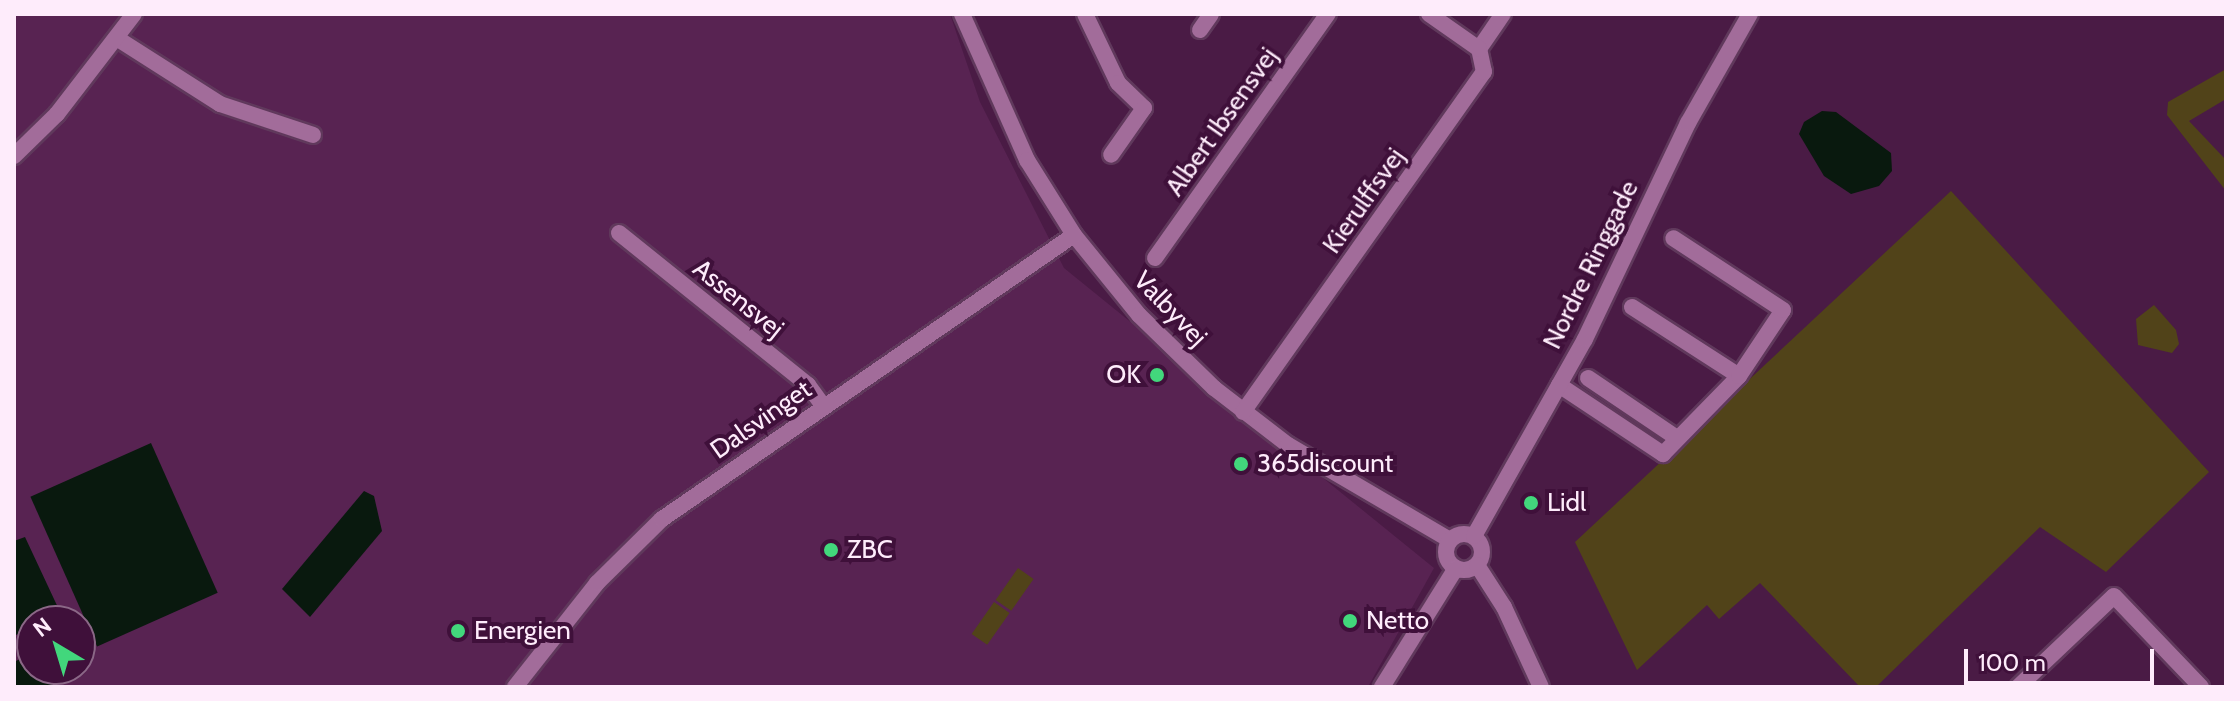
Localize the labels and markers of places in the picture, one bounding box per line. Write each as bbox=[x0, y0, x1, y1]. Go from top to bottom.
place label: OK bbox=[1106, 359, 1141, 391]
marker: OK bbox=[1148, 366, 1166, 384]
place label: 365discount bbox=[1257, 448, 1393, 480]
marker: 365discount bbox=[1232, 455, 1250, 473]
place label: Lidl bbox=[1547, 487, 1586, 519]
marker: Lidl bbox=[1522, 494, 1540, 512]
place label: ZBC bbox=[847, 534, 893, 566]
marker: ZBC bbox=[822, 541, 840, 559]
place label: Netto bbox=[1366, 605, 1429, 637]
marker: Netto bbox=[1341, 612, 1359, 630]
place label: Energien bbox=[474, 615, 571, 647]
marker: Energien bbox=[449, 622, 467, 640]

